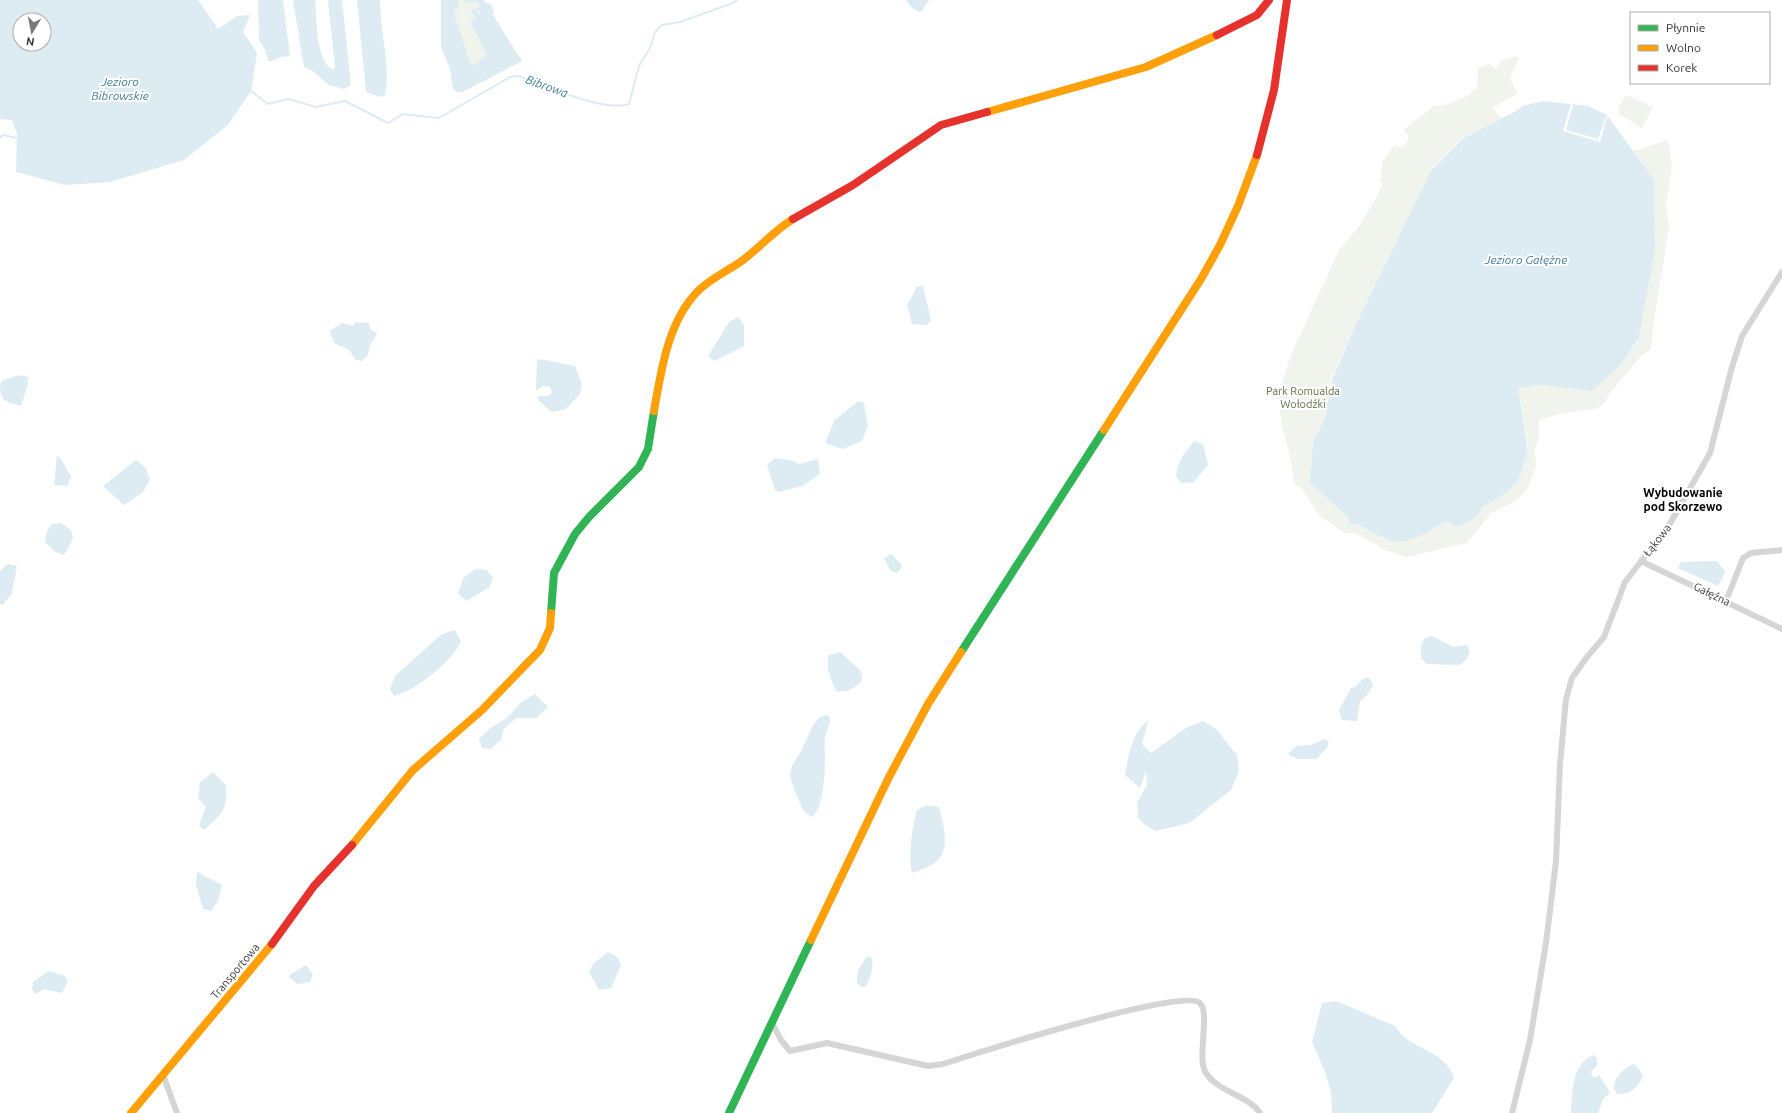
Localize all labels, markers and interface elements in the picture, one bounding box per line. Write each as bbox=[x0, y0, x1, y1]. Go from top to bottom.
north arrow bbox=[12, 12, 52, 52]
legend bbox=[1630, 12, 1770, 84]
text: Płynnie bbox=[1666, 21, 1705, 34]
text: N bbox=[25, 35, 35, 48]
text: Wolno bbox=[1666, 41, 1701, 54]
text: Korek bbox=[1666, 61, 1697, 74]
water label: Bibrowa bbox=[524, 72, 570, 100]
water label: Jezioro Bibrowskie bbox=[91, 75, 149, 102]
water label: Jezioro Gałęźne bbox=[1484, 253, 1567, 266]
park label: Park Romualda Wołodźki bbox=[1266, 385, 1340, 410]
district label: Wybudowanie pod Skorzewo bbox=[1643, 486, 1723, 513]
street label: Łąkowa bbox=[1641, 522, 1673, 558]
street label: Gałęźna bbox=[1692, 580, 1732, 608]
street label: Transportowa bbox=[208, 941, 262, 1001]

